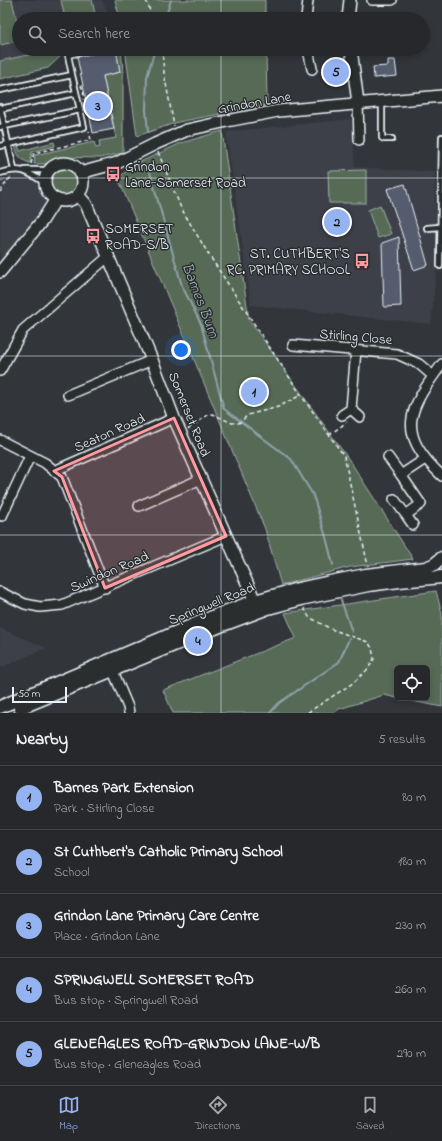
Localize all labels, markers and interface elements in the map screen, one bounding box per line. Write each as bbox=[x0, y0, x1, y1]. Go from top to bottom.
search box bbox=[12, 12, 430, 56]
icon: search bbox=[26, 23, 48, 45]
text: Search here bbox=[58, 23, 130, 45]
pin: 5 bbox=[323, 57, 349, 87]
street label: Grindon Lane bbox=[216, 87, 293, 120]
pin: 3 bbox=[85, 91, 111, 121]
place label: Grindon Lane-Somerset Road bbox=[125, 157, 246, 194]
bus stop icon: Grindon Lane-Somerset Road bbox=[104, 165, 122, 183]
pin: 2 bbox=[324, 207, 350, 237]
place label: SOMERSET ROAD-S/B bbox=[105, 219, 173, 256]
bus stop icon: SOMERSET ROAD-S/B bbox=[84, 227, 102, 245]
place label: ST. CUTHBERT'S RC. PRIMARY SCHOOL bbox=[227, 244, 351, 281]
bus stop icon: ST. CUTHBERT'S RC. PRIMARY SCHOOL bbox=[353, 252, 371, 270]
water label: Barnes Burn bbox=[176, 260, 225, 342]
street label: Stirling Close bbox=[319, 324, 394, 352]
your location bbox=[171, 340, 191, 360]
street label: Somerset Road bbox=[162, 369, 215, 460]
pin: 1 bbox=[241, 377, 267, 407]
street label: Seaton Road bbox=[71, 408, 149, 458]
street label: Swindon Road bbox=[67, 546, 152, 598]
street label: Springwell Road bbox=[166, 578, 258, 632]
pin: 4 bbox=[185, 626, 211, 656]
map controls bbox=[394, 665, 430, 701]
button: locate bbox=[394, 665, 430, 701]
scale bar bbox=[12, 685, 67, 704]
text: 50 m bbox=[18, 686, 40, 702]
text: Nearby bbox=[16, 727, 68, 752]
text: 5 results bbox=[378, 730, 426, 749]
text: Barnes Park Extension bbox=[54, 777, 194, 799]
text: 1 bbox=[27, 788, 31, 807]
text: 80 m bbox=[402, 788, 426, 807]
text: Park · Stirling Close bbox=[54, 799, 154, 818]
text: St Cuthbert's Catholic Primary School bbox=[54, 841, 283, 863]
text: 2 bbox=[26, 852, 32, 871]
text: 180 m bbox=[398, 852, 426, 871]
text: School bbox=[54, 863, 90, 882]
text: Grindon Lane Primary Care Centre bbox=[54, 905, 259, 927]
text: 3 bbox=[26, 916, 32, 935]
text: 230 m bbox=[395, 916, 426, 935]
text: Place · Grindon Lane bbox=[54, 927, 160, 946]
text: SPRINGWELL SOMERSET ROAD bbox=[54, 969, 254, 991]
text: 4 bbox=[26, 980, 32, 999]
text: 260 m bbox=[395, 980, 426, 999]
text: Bus stop · Springwell Road bbox=[54, 991, 198, 1010]
text: GLENEAGLES ROAD-GRINDON LANE-W/B bbox=[54, 1033, 320, 1055]
text: 5 bbox=[25, 1044, 33, 1063]
text: 290 m bbox=[397, 1044, 426, 1063]
text: Bus stop · Gleneagles Road bbox=[54, 1055, 201, 1074]
tab: Map bbox=[58, 1094, 80, 1134]
tab: Directions bbox=[195, 1094, 240, 1134]
tab: Saved bbox=[356, 1094, 384, 1134]

